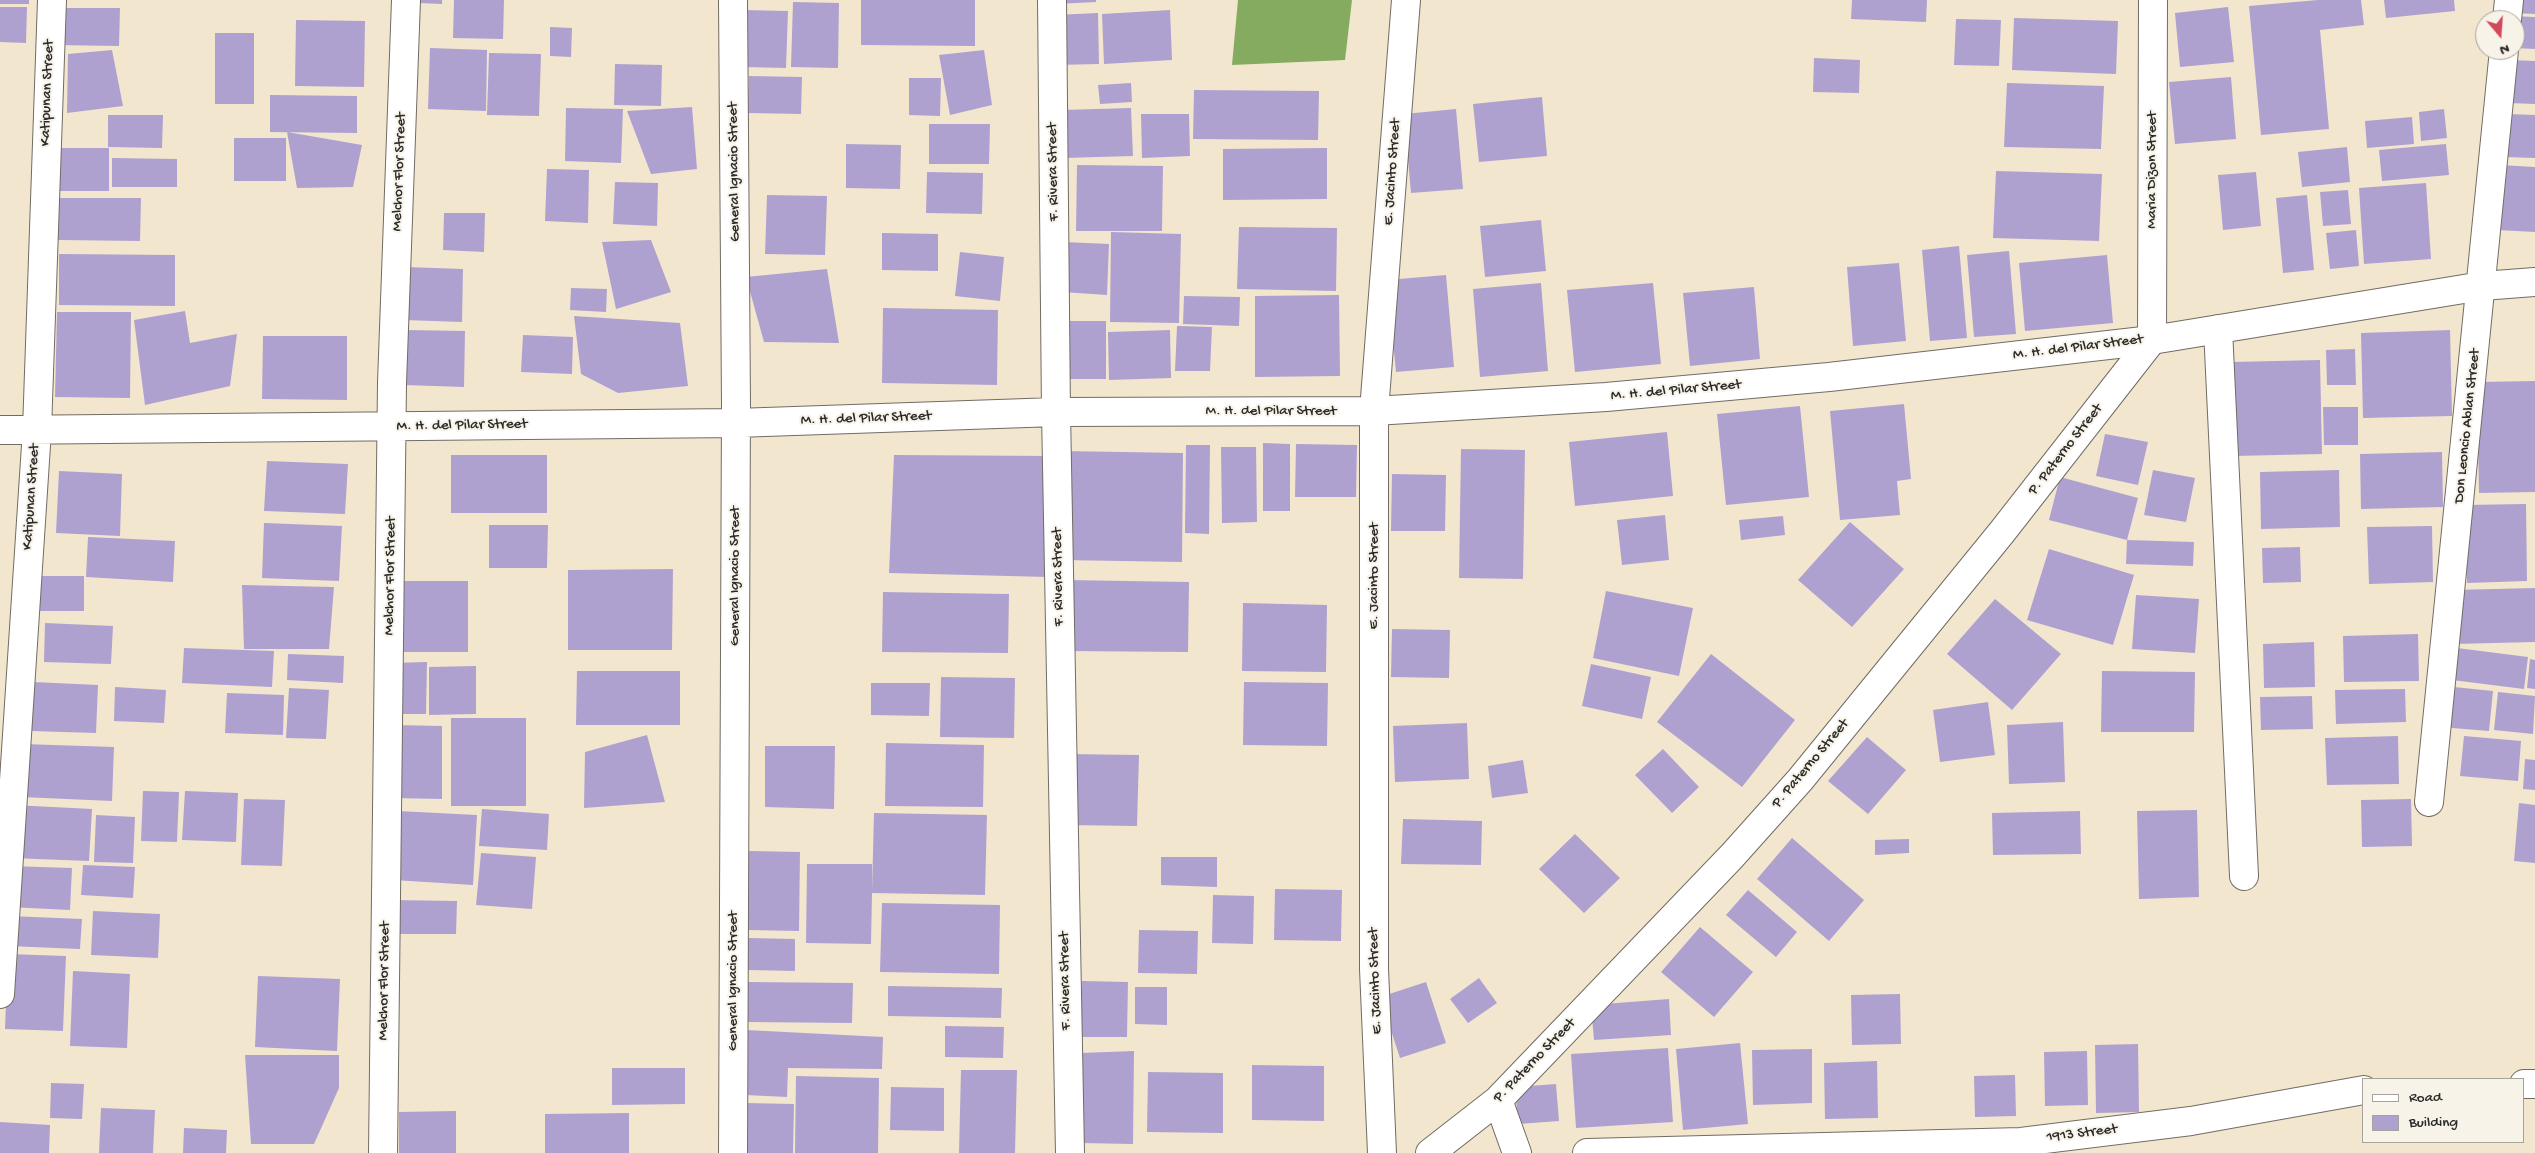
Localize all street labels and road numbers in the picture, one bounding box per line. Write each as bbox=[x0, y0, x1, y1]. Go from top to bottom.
street label: Katipunan Street bbox=[37, 39, 59, 147]
street label: General Ignacio Street bbox=[725, 102, 745, 242]
street label: Maria Dizon Street bbox=[2144, 111, 2162, 229]
street label: Melchor Flor Street bbox=[389, 112, 411, 232]
street label: E. Jacinto Street bbox=[1380, 118, 1406, 226]
street label: F. Rivera Street bbox=[1044, 123, 1064, 221]
street label: M. H. del Pilar Street bbox=[2012, 331, 2144, 365]
street label: Don Leoncio Ablan Street bbox=[2451, 348, 2485, 504]
street label: M. H. del Pilar Street bbox=[1610, 376, 1742, 406]
street label: P. Paterno Street bbox=[2025, 401, 2107, 499]
street label: M. H. del Pilar Street bbox=[1206, 403, 1336, 421]
street label: M. H. del Pilar Street bbox=[800, 408, 932, 430]
street label: M. H. del Pilar Street bbox=[396, 416, 528, 436]
street label: Katipunan Street bbox=[19, 443, 45, 551]
street label: General Ignacio Street bbox=[727, 506, 745, 646]
street label: Melchor Flor Street bbox=[381, 516, 401, 636]
street label: E. Jacinto Street bbox=[1366, 523, 1384, 629]
street label: F. Rivera Street bbox=[1049, 528, 1069, 626]
street label: P. Paterno Street bbox=[1769, 716, 1853, 812]
street label: General Ignacio Street bbox=[725, 911, 743, 1051]
street label: Melchor Flor Street bbox=[375, 921, 395, 1041]
street label: E. Jacinto Street bbox=[1365, 927, 1387, 1035]
street label: F. Rivera Street bbox=[1056, 932, 1076, 1030]
street label: P. Paterno Street bbox=[1490, 1015, 1580, 1107]
street label: 1913 Street bbox=[2046, 1121, 2118, 1147]

